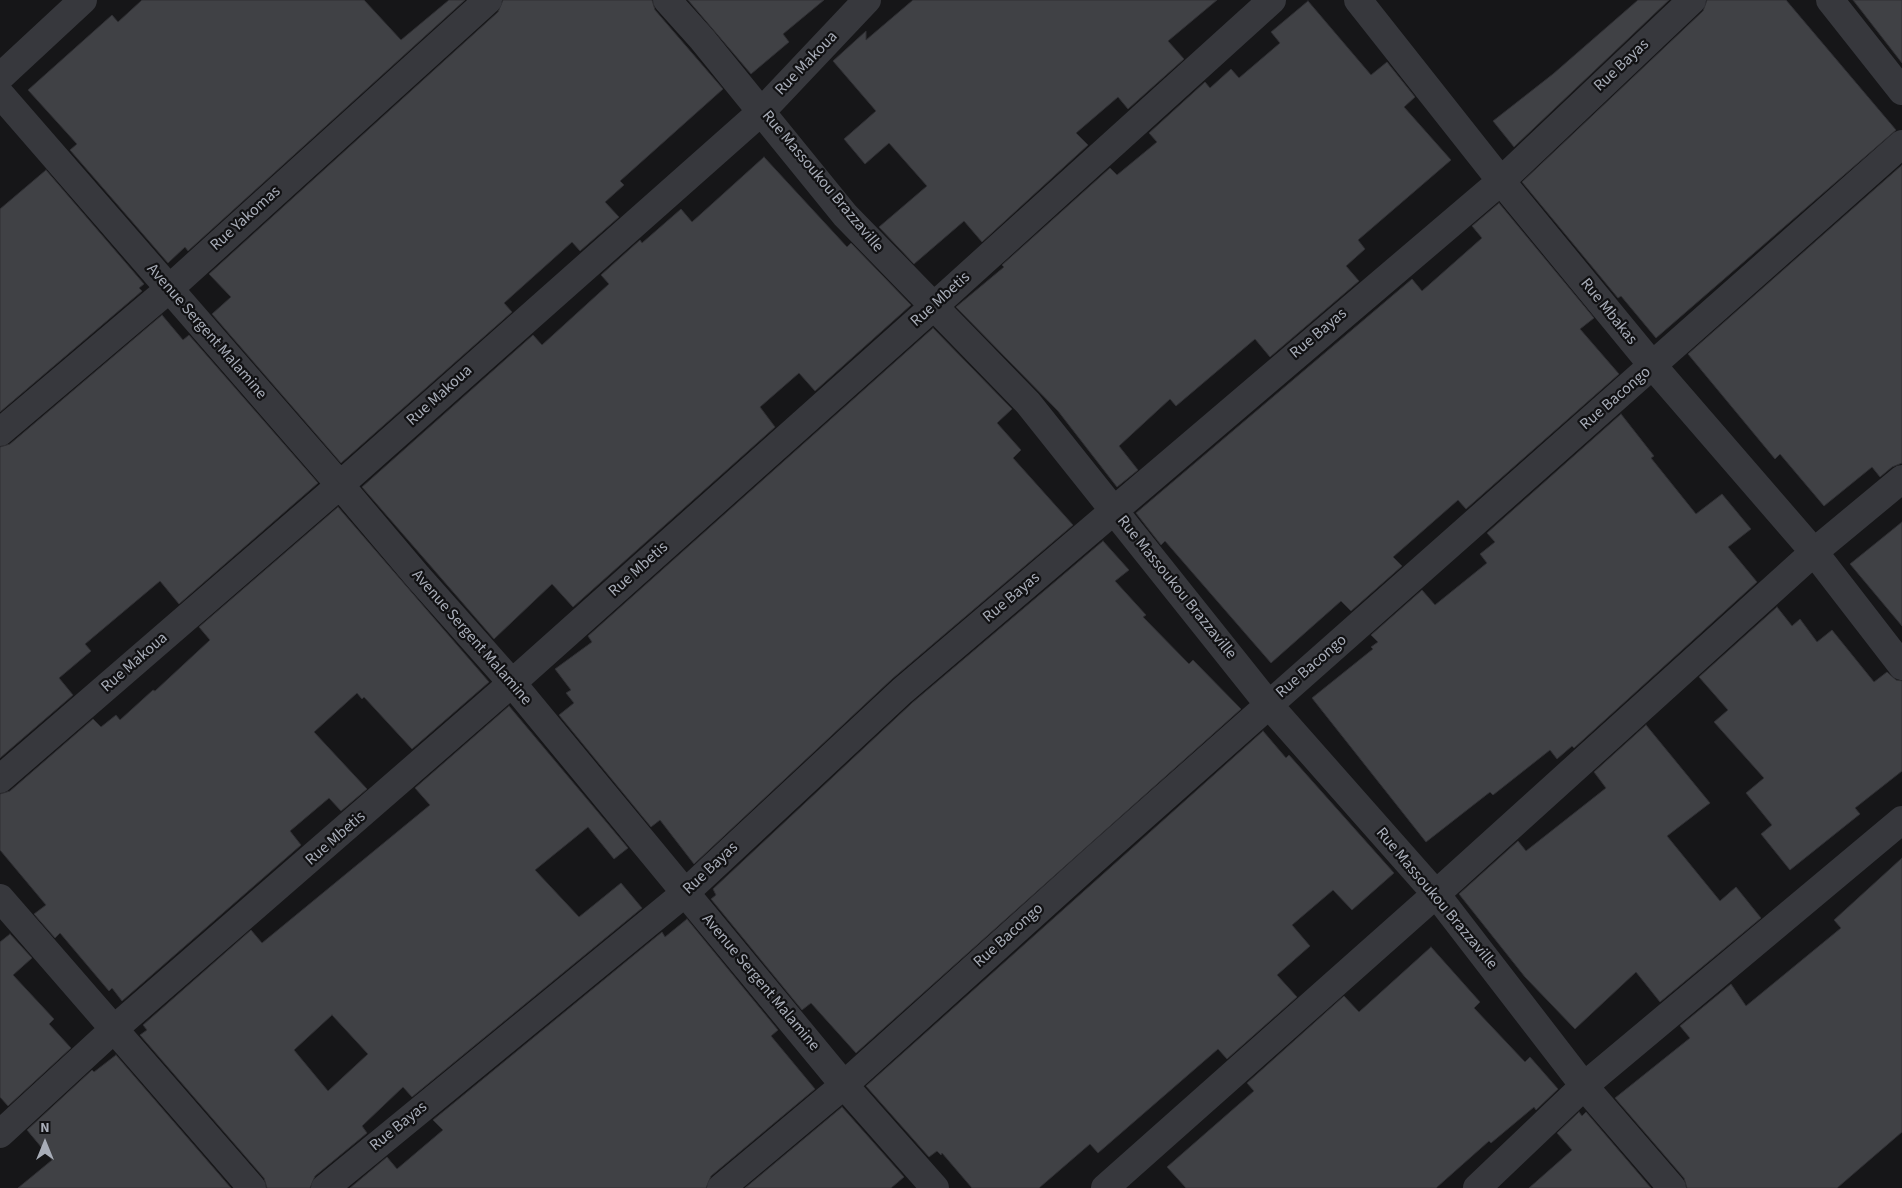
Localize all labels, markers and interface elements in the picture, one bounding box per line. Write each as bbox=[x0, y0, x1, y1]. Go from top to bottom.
street label: Rue Makoua bbox=[772, 28, 842, 100]
street label: Rue Bayas bbox=[1590, 36, 1654, 96]
street label: Rue Massoukou Brazzaville bbox=[757, 107, 887, 257]
street label: Rue Yakomas bbox=[207, 182, 285, 256]
street label: Avenue Sergent Malamine bbox=[142, 260, 270, 404]
street label: Rue Mbetis bbox=[907, 268, 975, 332]
street label: Rue Mbakas bbox=[1575, 275, 1641, 349]
street label: Rue Bayas bbox=[1287, 305, 1351, 363]
street label: Rue Makoua bbox=[403, 362, 477, 430]
street label: Rue Bacongo bbox=[1577, 363, 1655, 435]
street label: Rue Massoukou Brazzaville bbox=[1112, 512, 1240, 664]
street label: Rue Mbetis bbox=[605, 538, 673, 602]
street label: Avenue Sergent Malamine bbox=[407, 566, 535, 710]
street label: Rue Bayas bbox=[980, 569, 1044, 627]
street label: Rue Makoua bbox=[98, 629, 172, 697]
street label: Rue Bacongo bbox=[1273, 631, 1351, 703]
street label: Rue Mbetis bbox=[302, 808, 370, 870]
street label: Rue Massoukou Brazzaville bbox=[1371, 824, 1501, 974]
street label: Rue Bayas bbox=[679, 839, 743, 899]
street label: Rue Bacongo bbox=[970, 900, 1048, 972]
street label: Avenue Sergent Malamine bbox=[697, 910, 823, 1056]
street label: Rue Bayas bbox=[366, 1098, 432, 1156]
north arrow bbox=[20, 1118, 70, 1168]
text: N bbox=[40, 1118, 50, 1138]

